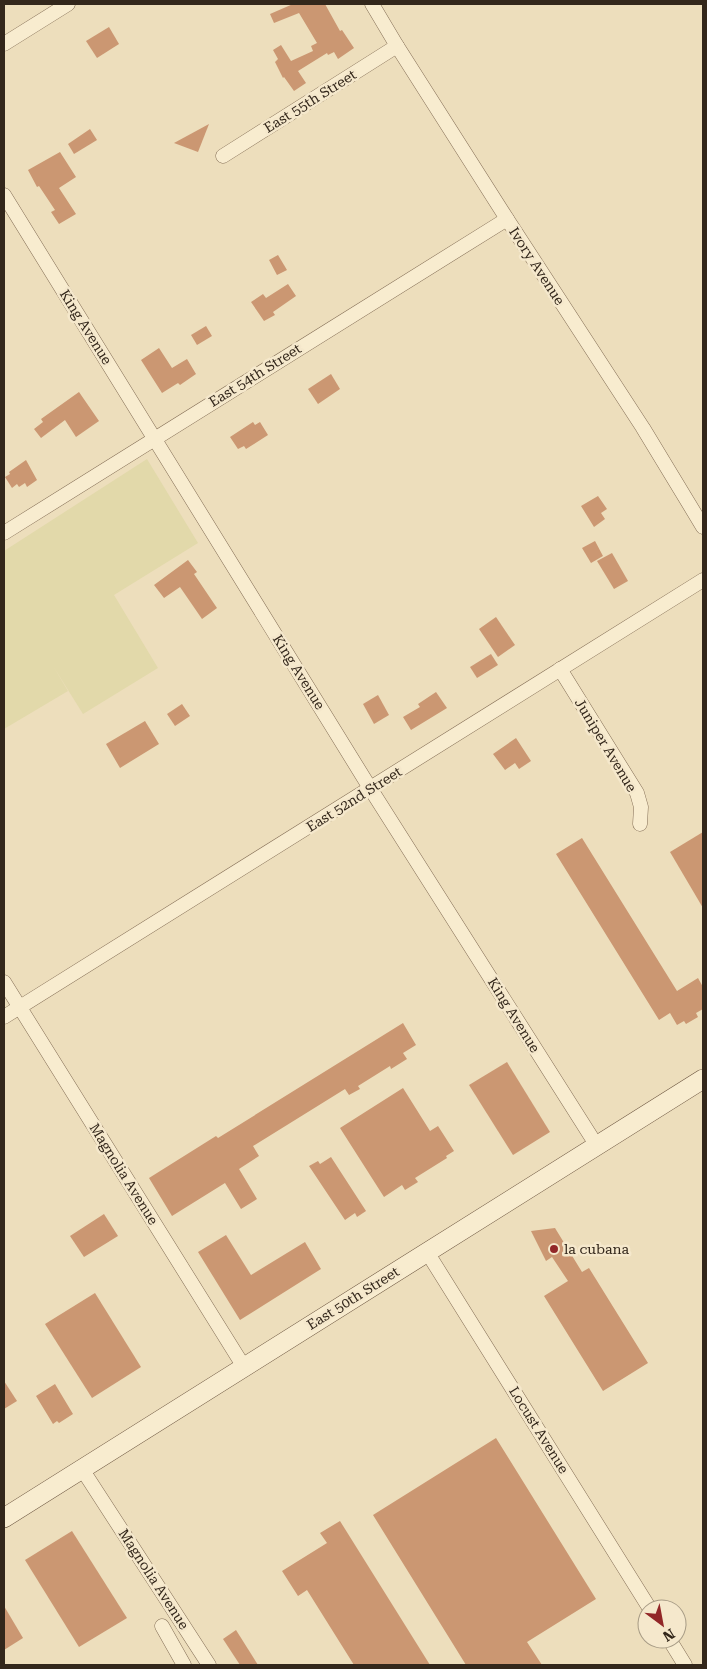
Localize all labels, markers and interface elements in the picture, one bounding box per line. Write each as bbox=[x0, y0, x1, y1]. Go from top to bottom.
street label: East 55th Street bbox=[261, 66, 359, 136]
street label: Ivory Avenue bbox=[506, 224, 568, 308]
street label: King Avenue bbox=[57, 287, 116, 368]
street label: East 54th Street bbox=[206, 340, 304, 410]
street label: King Avenue bbox=[270, 632, 329, 713]
street label: Juniper Avenue bbox=[572, 695, 640, 795]
street label: East 52nd Street bbox=[303, 763, 405, 835]
street label: King Avenue bbox=[485, 975, 544, 1056]
street label: Magnolia Avenue bbox=[86, 1120, 162, 1228]
place label: la cubana bbox=[564, 1241, 630, 1257]
marker: la cubana bbox=[548, 1243, 560, 1255]
street label: East 50th Street bbox=[304, 1263, 402, 1333]
street label: Locust Avenue bbox=[506, 1384, 572, 1477]
street label: Magnolia Avenue bbox=[116, 1526, 193, 1632]
north arrow bbox=[637, 1599, 687, 1649]
text: N bbox=[660, 1625, 678, 1645]

